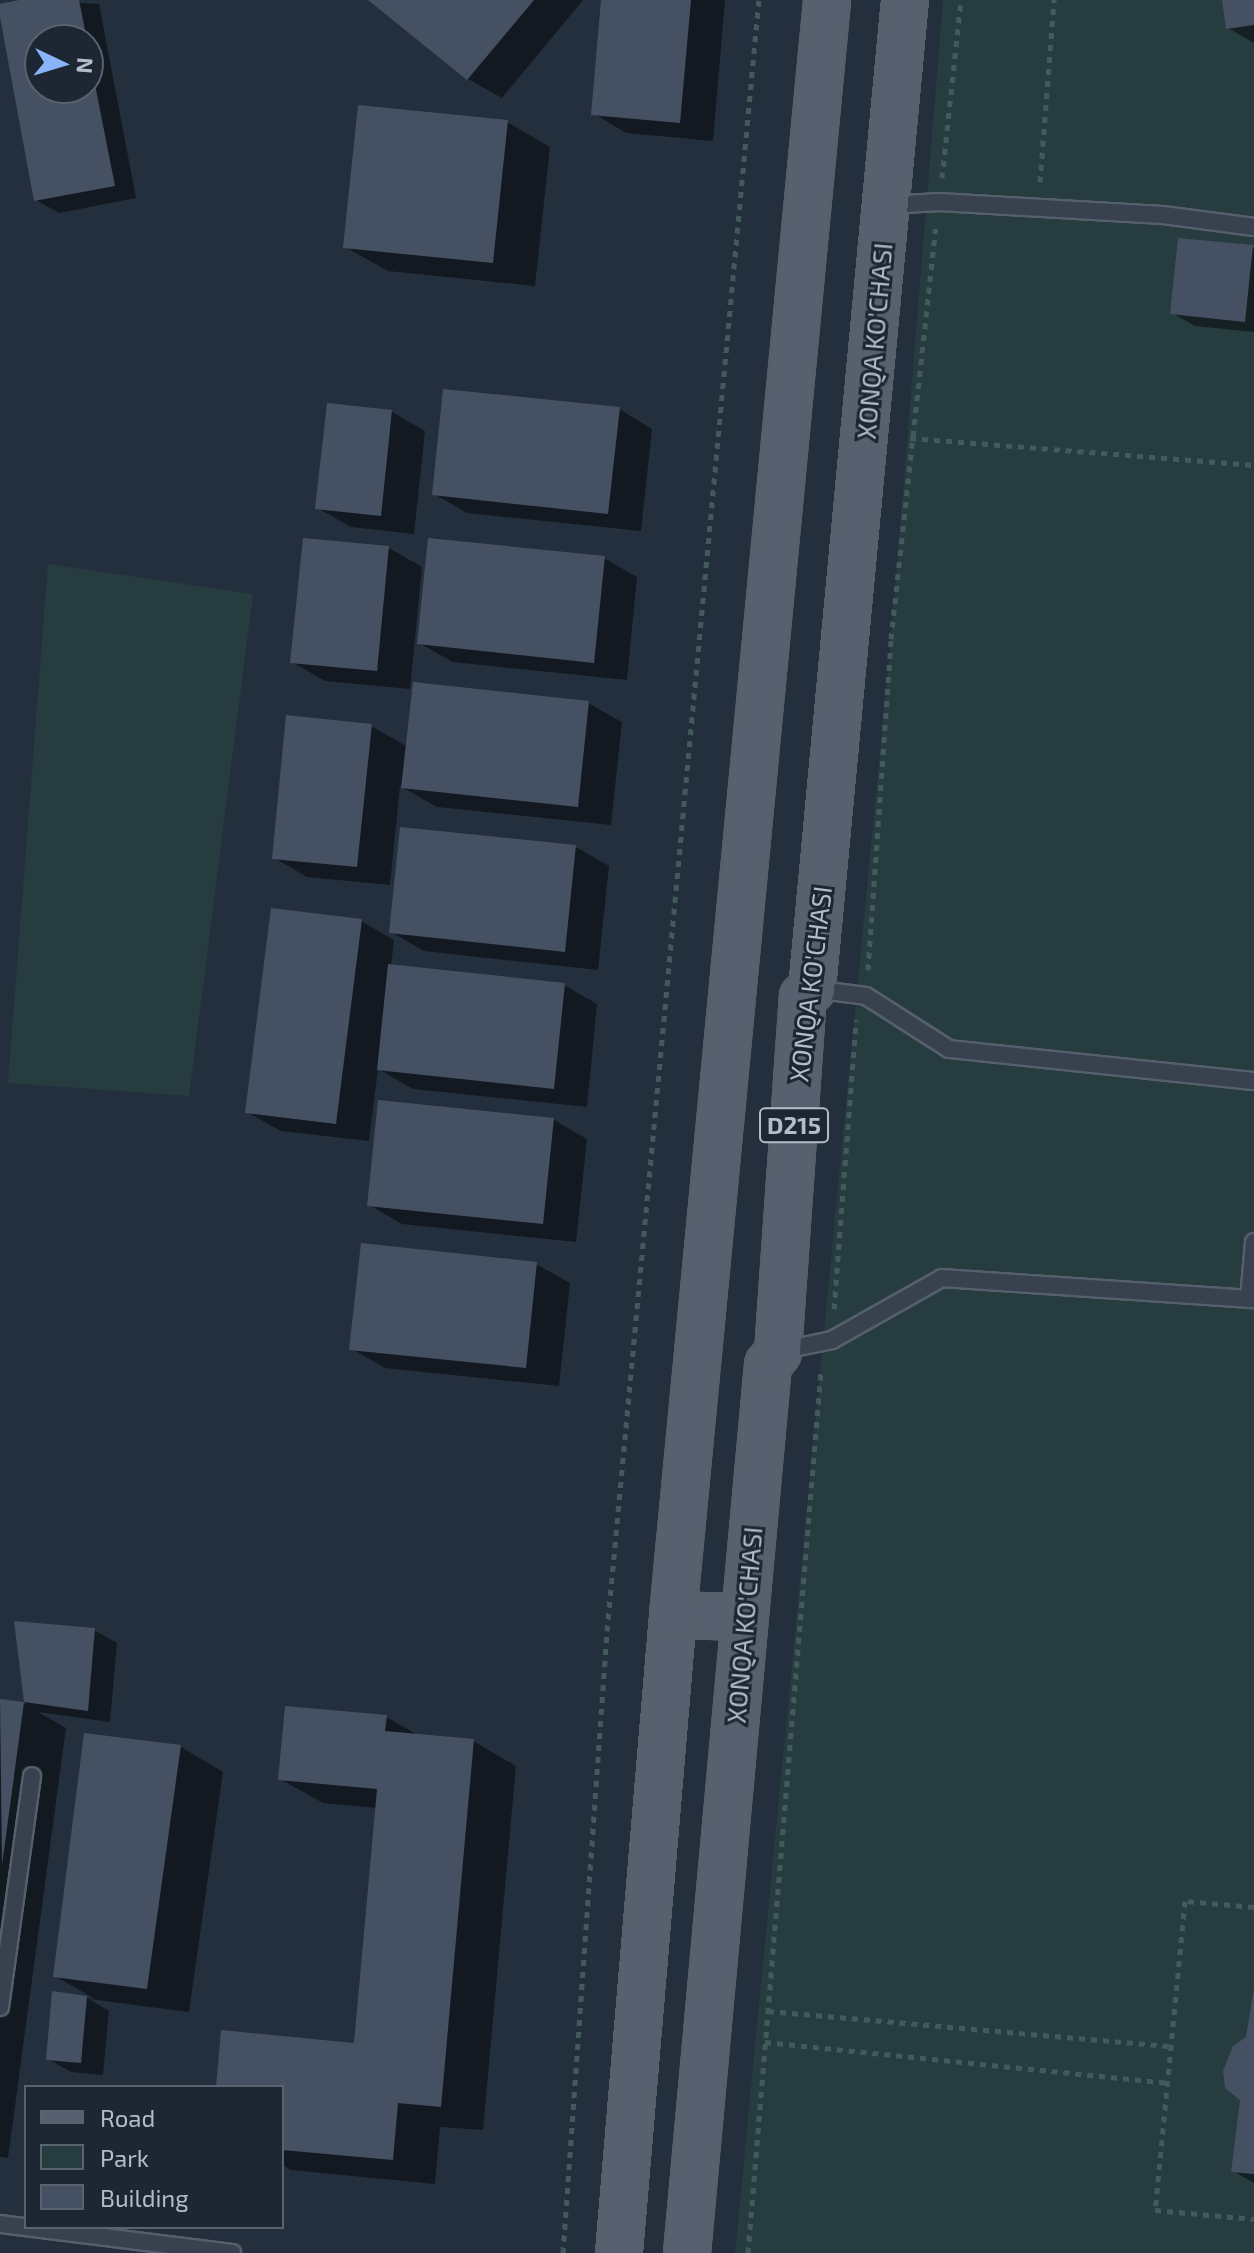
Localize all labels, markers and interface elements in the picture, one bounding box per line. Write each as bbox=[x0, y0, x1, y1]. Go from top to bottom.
north arrow bbox=[24, 24, 104, 104]
text: N bbox=[72, 57, 99, 74]
street label: XONQA KO'CHASI bbox=[850, 241, 898, 441]
street label: XONQA KO'CHASI bbox=[782, 884, 838, 1084]
road number: D215 bbox=[758, 1105, 830, 1145]
street label: XONQA KO'CHASI bbox=[720, 1525, 768, 1725]
legend bbox=[24, 2085, 284, 2229]
text: Road bbox=[100, 2103, 155, 2132]
text: Park bbox=[100, 2143, 149, 2172]
text: Building bbox=[100, 2183, 189, 2212]

